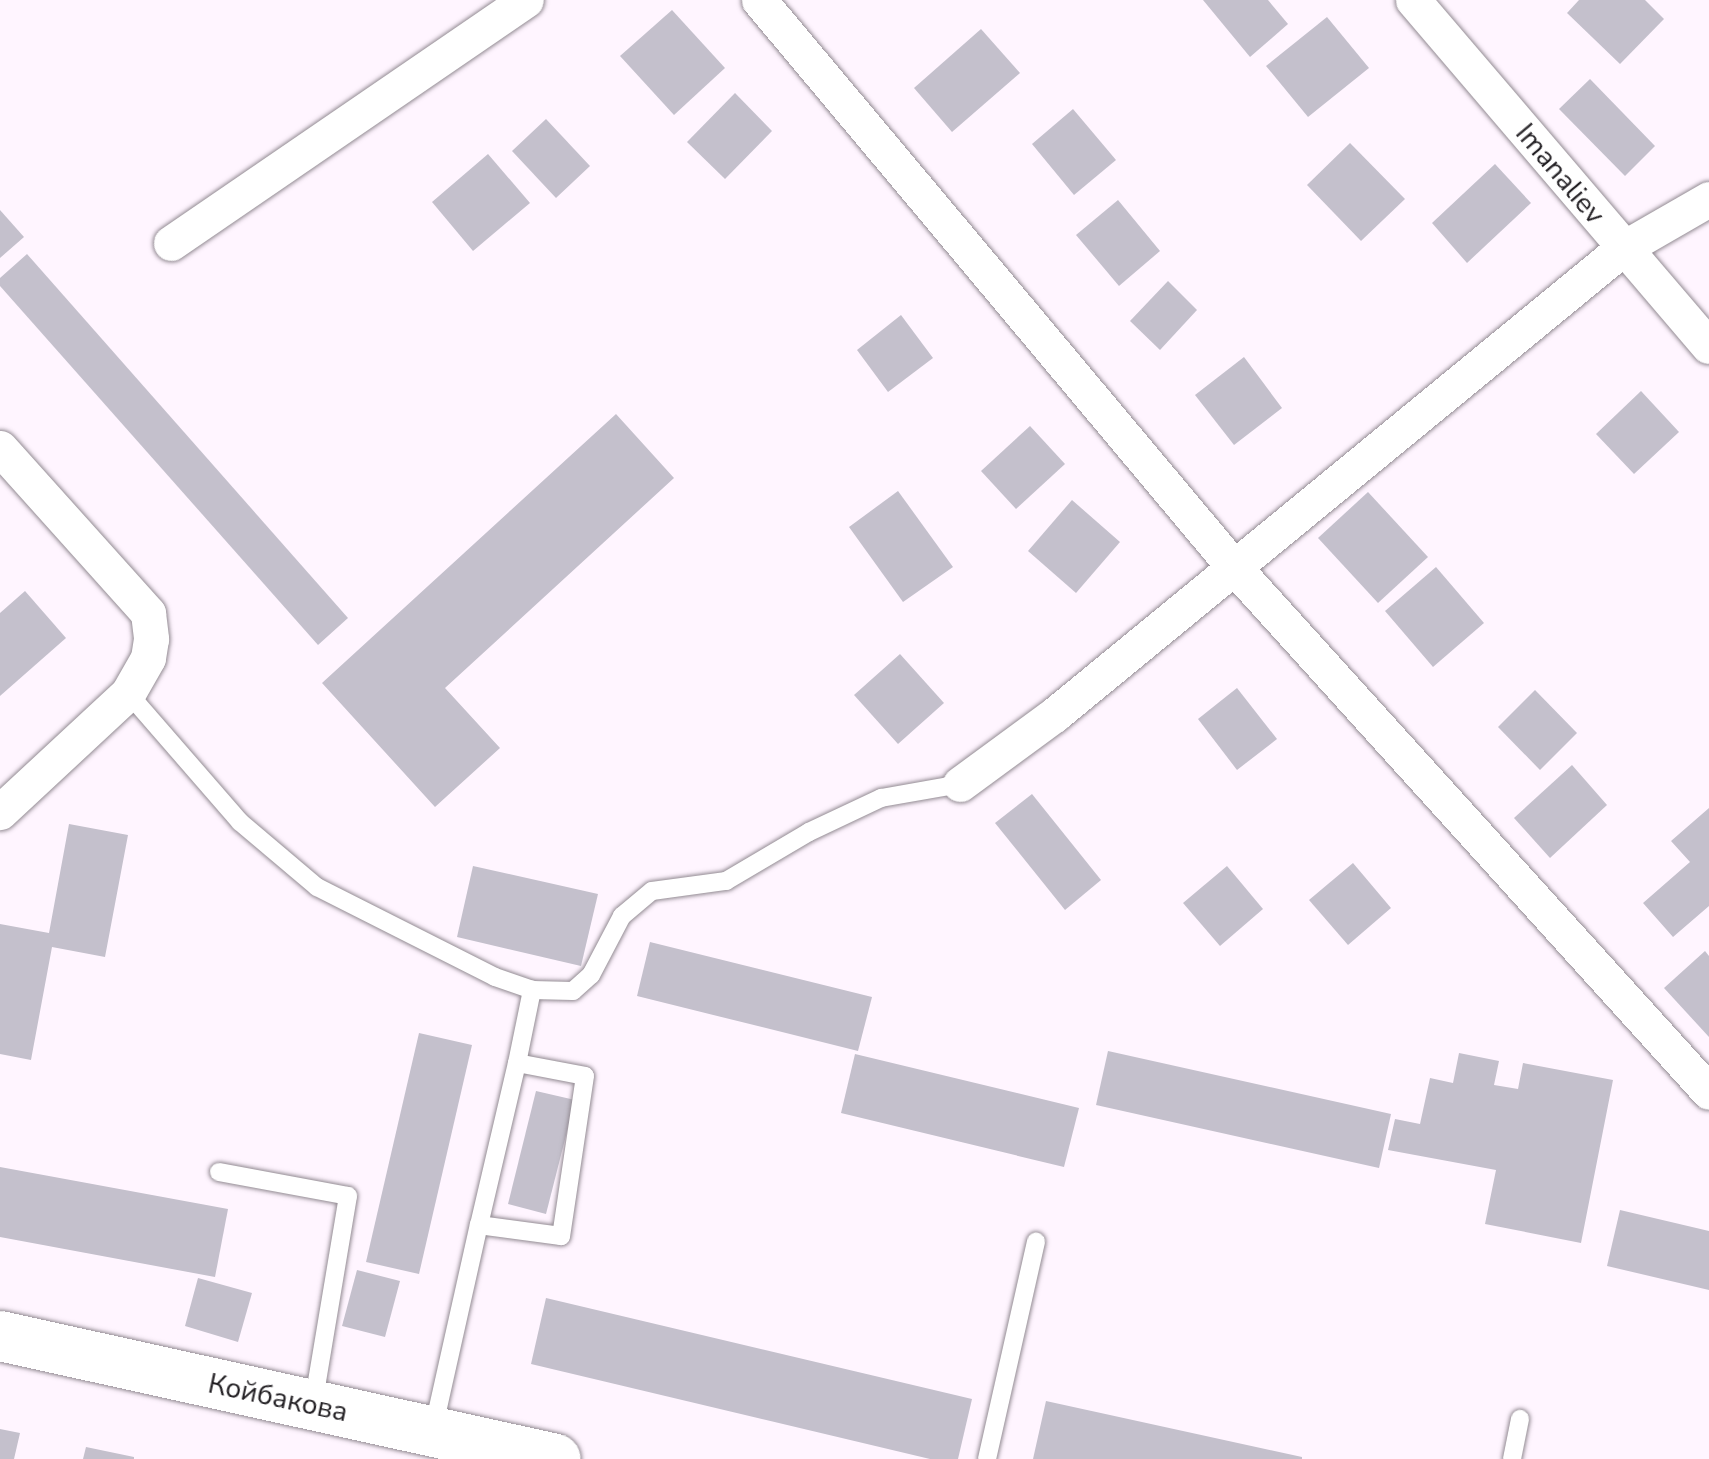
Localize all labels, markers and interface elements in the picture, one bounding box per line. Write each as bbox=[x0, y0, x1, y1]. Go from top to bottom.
street label: Imanaliev bbox=[1508, 117, 1612, 231]
street label: Койбакова bbox=[205, 1367, 351, 1429]

